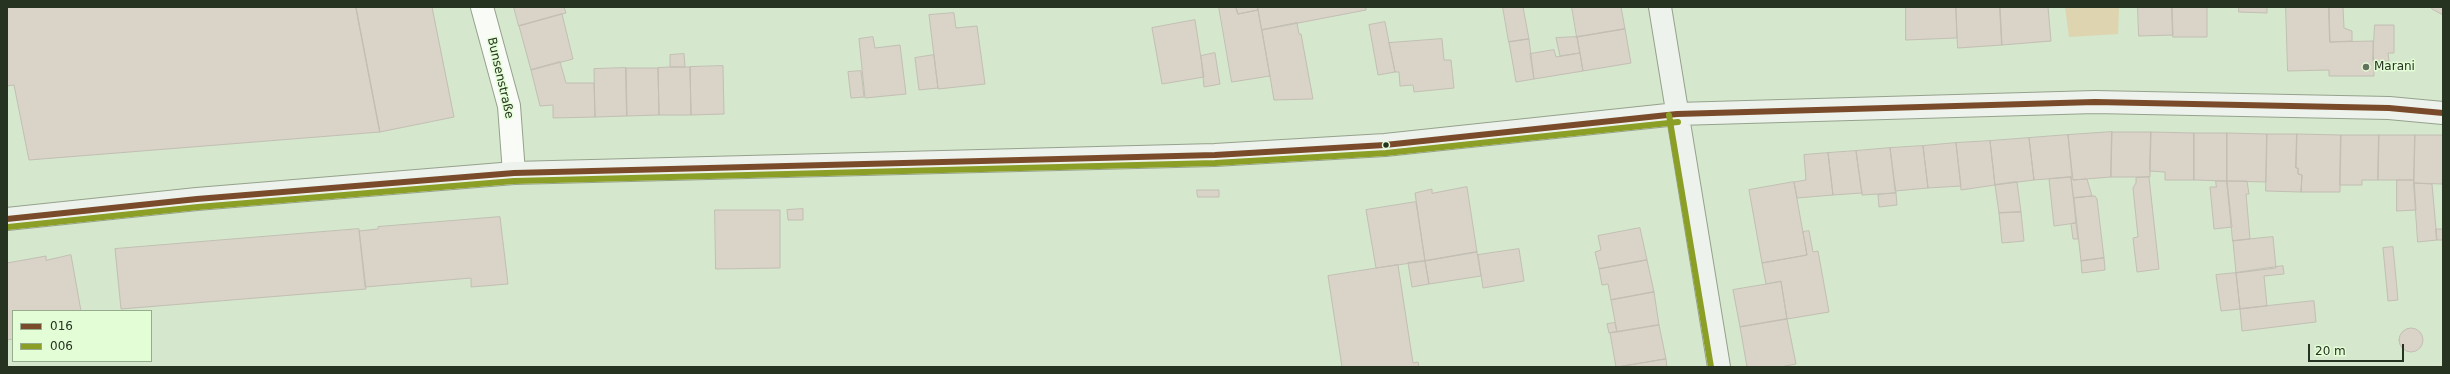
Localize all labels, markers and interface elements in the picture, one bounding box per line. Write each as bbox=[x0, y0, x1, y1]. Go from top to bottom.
street label: Bunsenstraße bbox=[484, 36, 516, 120]
place label: Marani bbox=[2374, 60, 2415, 74]
marker: Marani bbox=[2361, 62, 2371, 72]
unlabelled marker bbox=[1381, 140, 1391, 150]
legend bbox=[12, 310, 152, 362]
text: 016 bbox=[50, 319, 73, 333]
scale bar bbox=[2310, 336, 2406, 362]
text: 006 bbox=[50, 339, 73, 353]
text: 20 m bbox=[2315, 344, 2346, 358]

